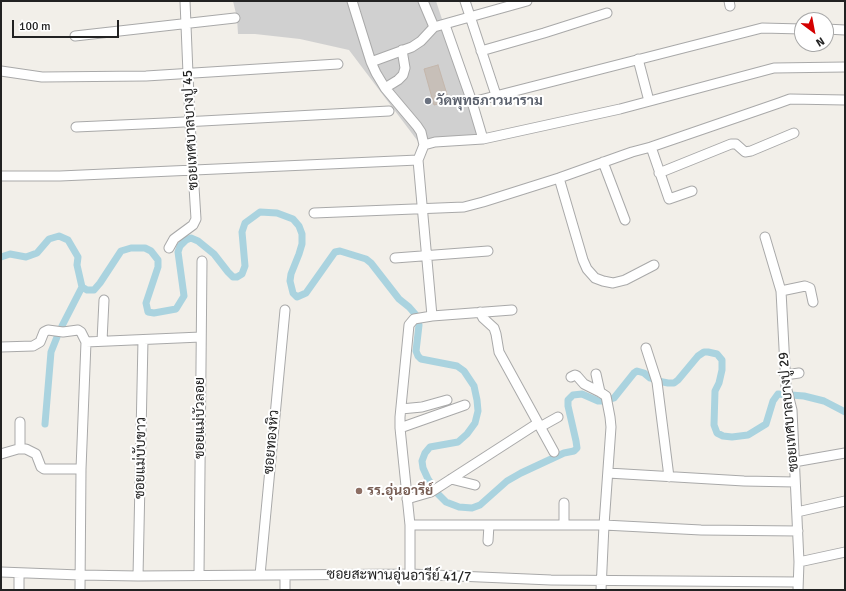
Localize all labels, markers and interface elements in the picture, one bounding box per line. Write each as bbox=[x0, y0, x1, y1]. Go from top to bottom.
scale bar bbox=[14, 12, 121, 38]
north arrow bbox=[794, 12, 834, 52]
text: 100 m bbox=[19, 19, 51, 34]
text: N bbox=[813, 34, 827, 49]
street label: ซอยเทศบาลบางปู 45 bbox=[179, 69, 203, 191]
place label: วัดพุทธภาวนาราม bbox=[436, 93, 543, 109]
marker: วัดพุทธภาวนาราม bbox=[423, 96, 433, 106]
street label: ซอยเทศบาลบางปู 29 bbox=[775, 351, 803, 473]
street label: ซอยแม่บัวลอย bbox=[192, 377, 208, 459]
street label: ซอยทองหิว bbox=[261, 409, 283, 475]
street label: ซอยแม่บับขาว bbox=[132, 417, 150, 499]
place label: รร.อุ่นอารีย์ bbox=[367, 483, 433, 499]
marker: รร.อุ่นอารีย์ bbox=[354, 486, 364, 496]
street label: ซอยสะพานอุ่นอารีย์ 41/7 bbox=[326, 566, 472, 586]

